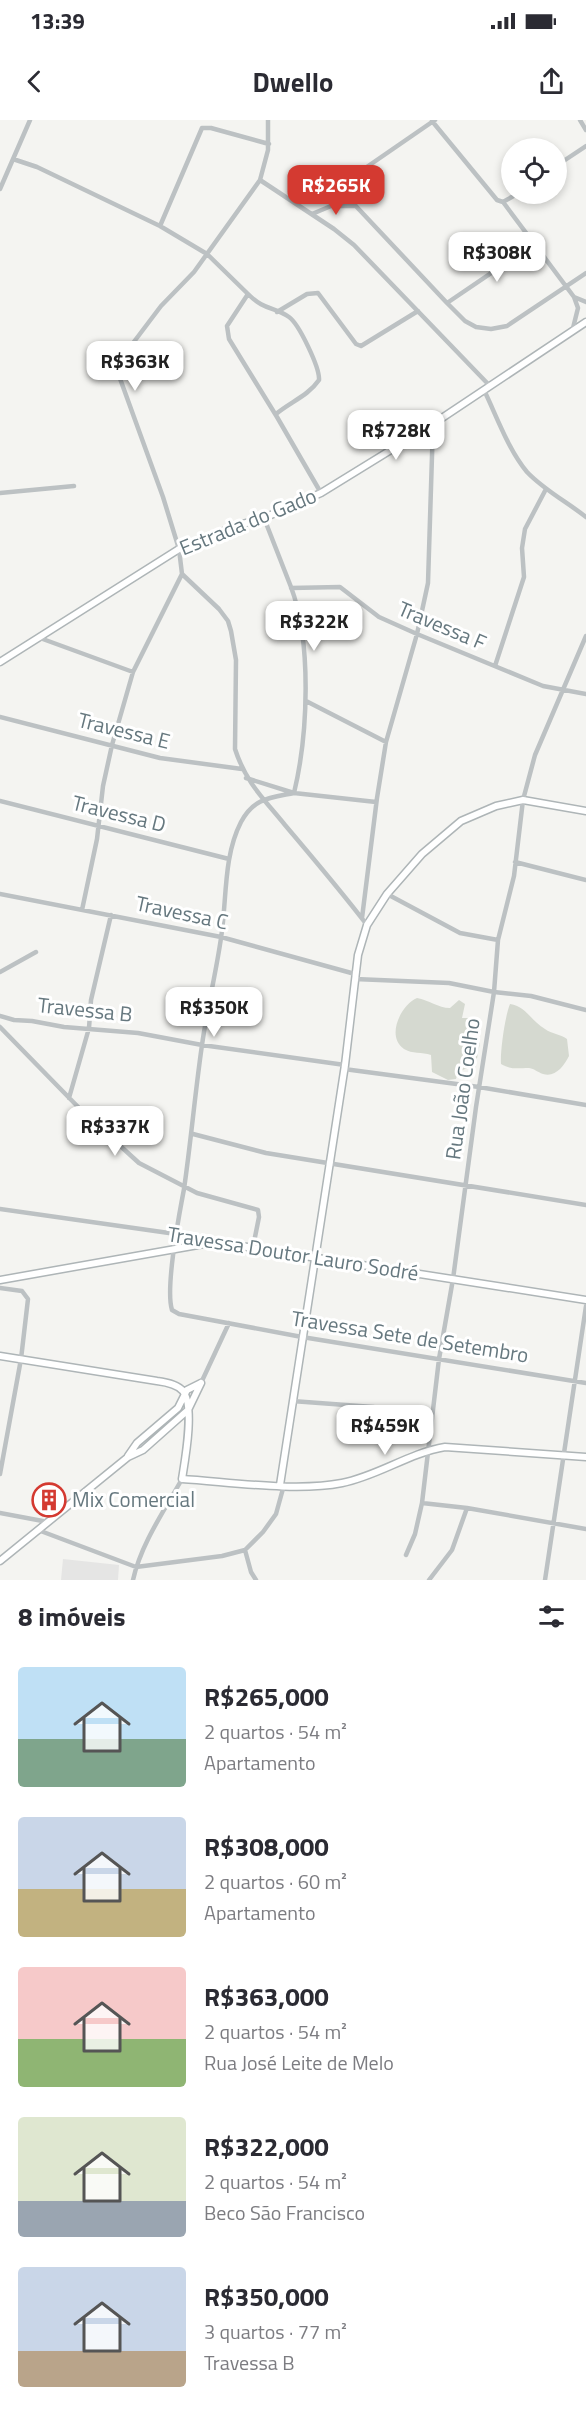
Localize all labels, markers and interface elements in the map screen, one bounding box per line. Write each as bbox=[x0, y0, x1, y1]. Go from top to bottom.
text: 13:39 bbox=[30, 4, 85, 38]
text: Dwello bbox=[253, 61, 333, 102]
icon: back bbox=[18, 65, 51, 98]
icon: share bbox=[535, 65, 568, 98]
map controls bbox=[501, 138, 567, 204]
button: locate bbox=[501, 138, 567, 204]
pin: R$265K bbox=[287, 165, 385, 216]
text: R$265K bbox=[301, 169, 371, 200]
pin: R$308K bbox=[448, 232, 546, 283]
text: R$308K bbox=[462, 236, 532, 267]
pin: R$363K bbox=[86, 341, 184, 392]
text: R$363K bbox=[100, 345, 170, 376]
pin: R$728K bbox=[347, 410, 445, 461]
text: R$728K bbox=[361, 414, 431, 445]
street label: Estrada do Gado bbox=[174, 479, 321, 563]
street label: Travessa F bbox=[393, 592, 492, 658]
pin: R$322K bbox=[265, 601, 363, 652]
text: R$322K bbox=[279, 605, 349, 636]
street label: Travessa E bbox=[75, 703, 174, 757]
street label: Travessa D bbox=[69, 786, 170, 840]
street label: Travessa C bbox=[133, 887, 231, 937]
pin: R$350K bbox=[165, 987, 263, 1038]
street label: Travessa B bbox=[36, 988, 134, 1030]
text: R$350K bbox=[179, 991, 249, 1022]
street label: Rua João Coelho bbox=[436, 1016, 488, 1162]
pin: R$337K bbox=[66, 1106, 164, 1157]
text: R$337K bbox=[80, 1110, 150, 1141]
street label: Travessa Doutor Lauro Sodré bbox=[165, 1217, 421, 1289]
street label: Travessa Sete de Setembro bbox=[289, 1301, 531, 1371]
pin: R$459K bbox=[336, 1405, 434, 1456]
text: R$459K bbox=[350, 1409, 420, 1440]
building icon: Mix Comercial bbox=[31, 1482, 67, 1518]
place label: Mix Comercial bbox=[72, 1483, 195, 1515]
text: 8 imóveis bbox=[18, 1597, 125, 1636]
icon: filters bbox=[535, 1600, 568, 1633]
text: R$265,000 bbox=[204, 1677, 329, 1716]
icon: home bbox=[66, 1691, 138, 1763]
text: 2 quartos · 54 m² bbox=[204, 1716, 347, 1747]
text: Apartamento bbox=[204, 1747, 316, 1778]
text: R$308,000 bbox=[204, 1827, 329, 1866]
icon: home bbox=[66, 1841, 138, 1913]
text: 2 quartos · 60 m² bbox=[204, 1866, 347, 1897]
text: Apartamento bbox=[204, 1897, 316, 1928]
text: R$363,000 bbox=[204, 1977, 329, 2016]
icon: home bbox=[66, 1991, 138, 2063]
text: 2 quartos · 54 m² bbox=[204, 2016, 347, 2047]
text: Rua José Leite de Melo bbox=[204, 2047, 394, 2078]
text: R$322,000 bbox=[204, 2127, 329, 2166]
icon: home bbox=[66, 2141, 138, 2213]
text: 2 quartos · 54 m² bbox=[204, 2166, 347, 2197]
text: Beco São Francisco bbox=[204, 2197, 365, 2228]
text: R$350,000 bbox=[204, 2277, 329, 2316]
icon: home bbox=[66, 2291, 138, 2363]
text: 3 quartos · 77 m² bbox=[204, 2316, 347, 2347]
text: Travessa B bbox=[204, 2347, 295, 2378]

